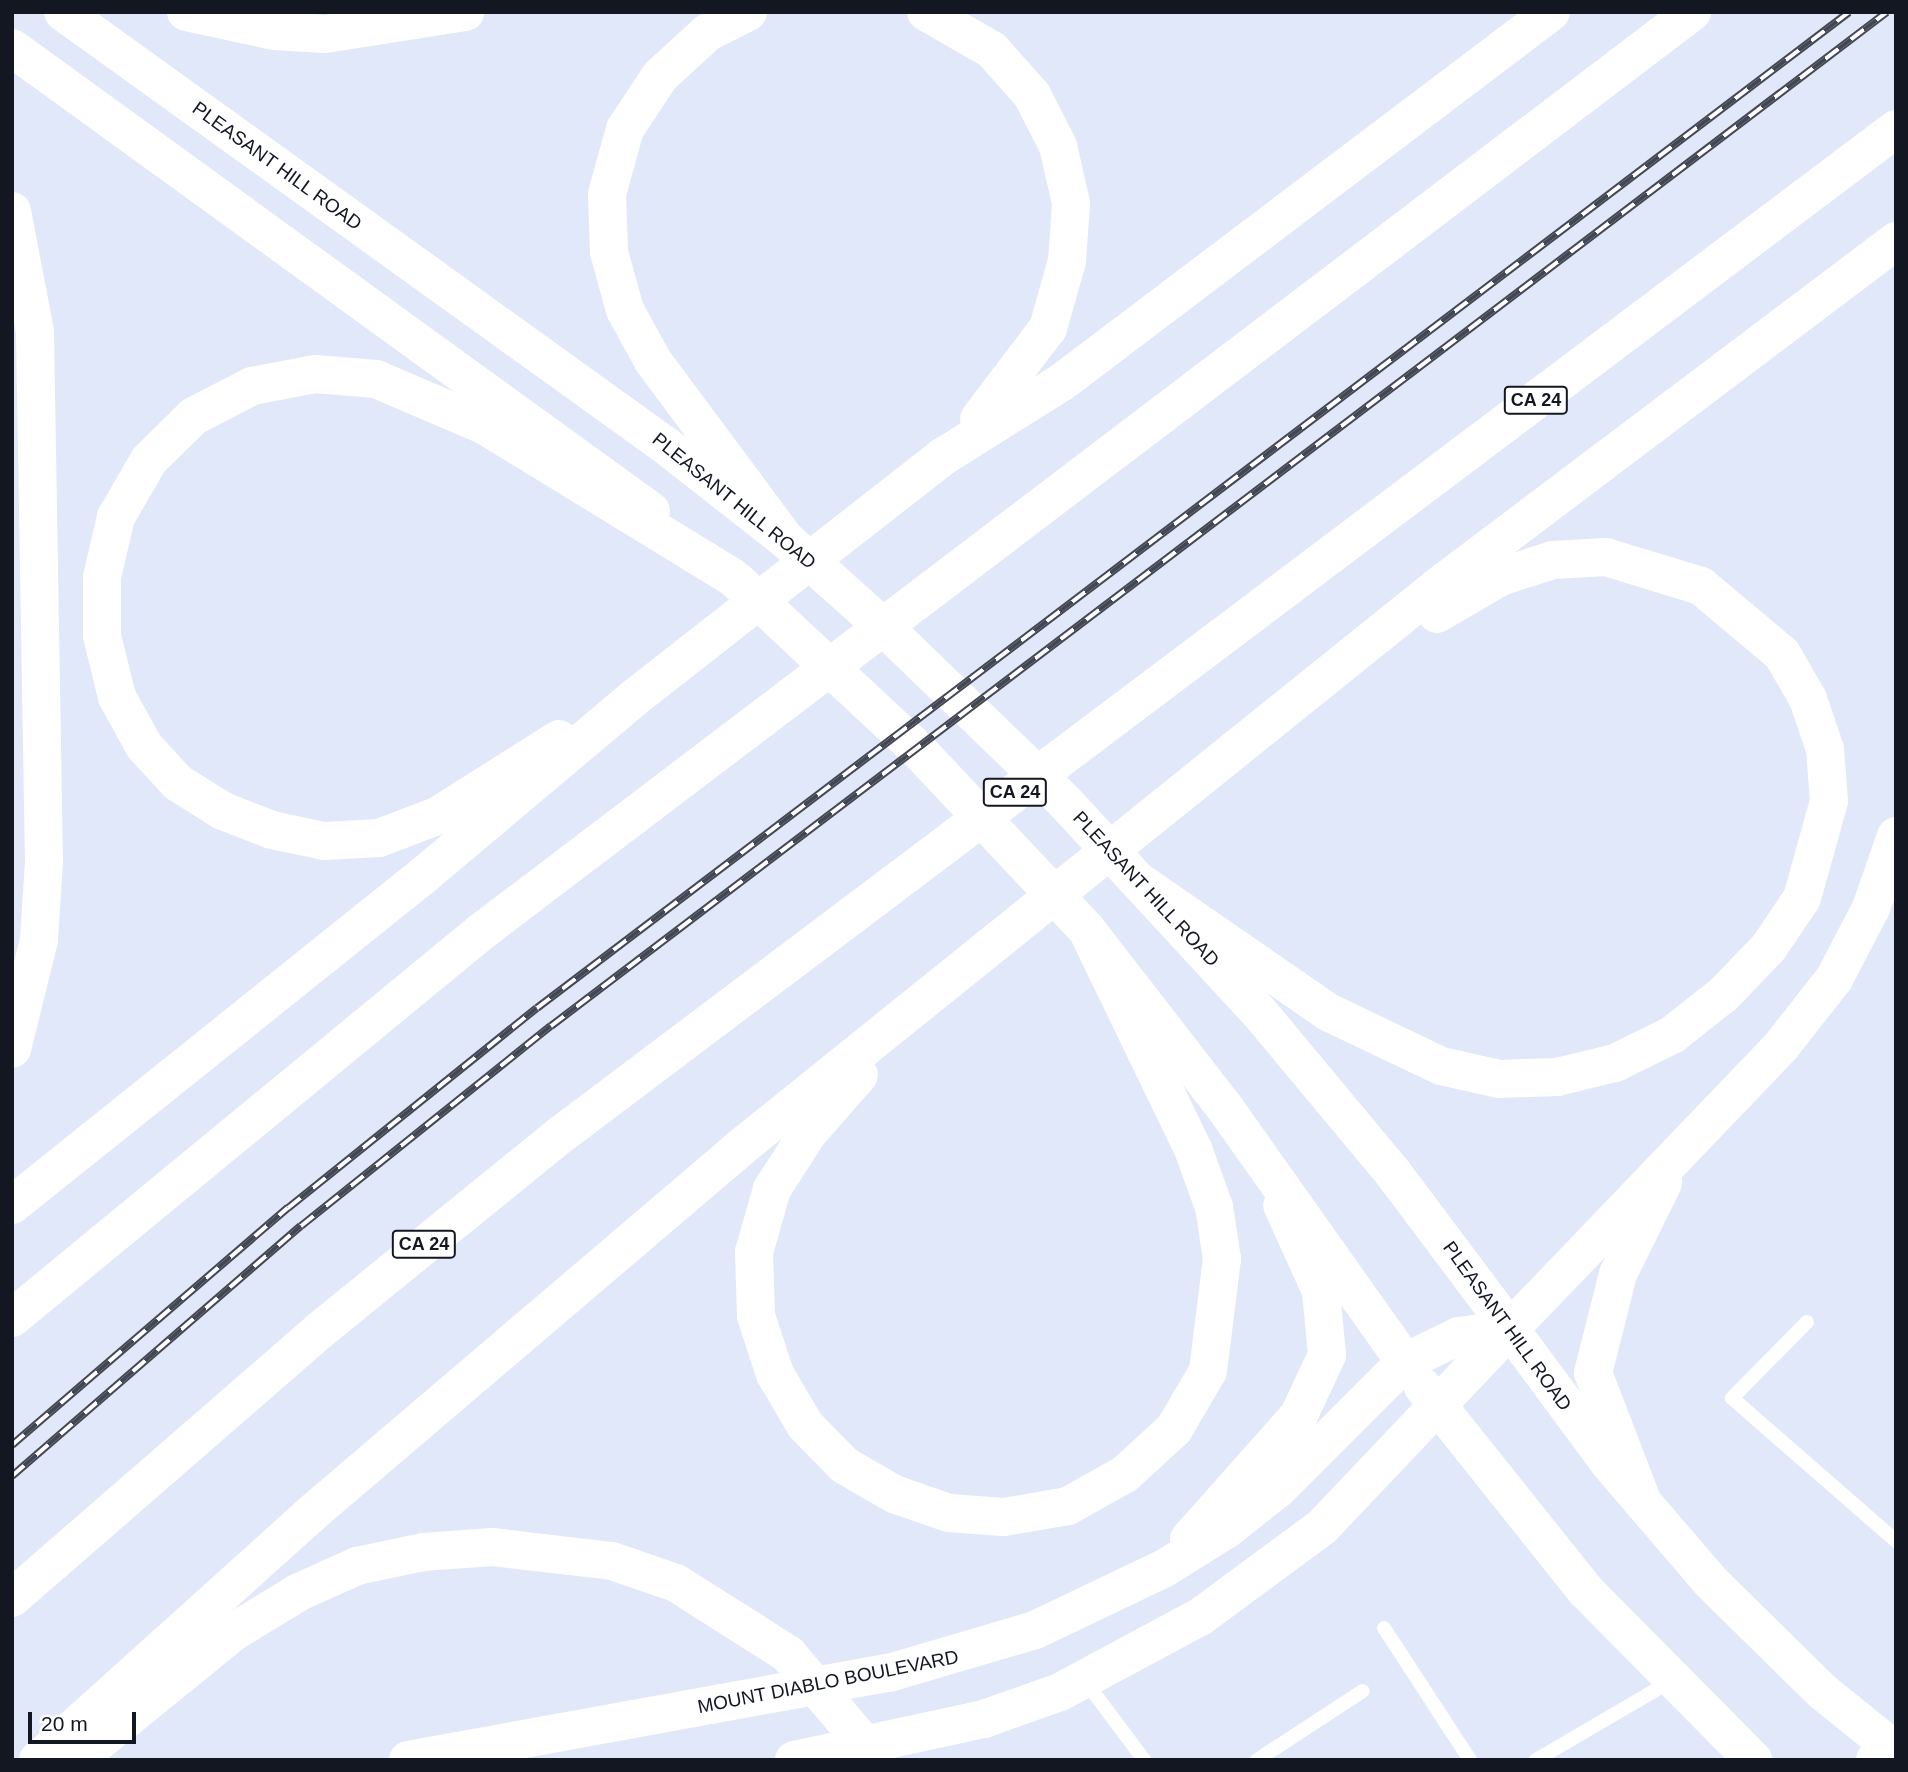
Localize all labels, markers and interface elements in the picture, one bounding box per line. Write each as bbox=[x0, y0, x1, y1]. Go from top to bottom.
street label: PLEASANT HILL ROAD bbox=[187, 97, 367, 235]
road number: CA 24 bbox=[1503, 386, 1569, 414]
street label: PLEASANT HILL ROAD bbox=[647, 428, 821, 574]
road number: CA 24 bbox=[982, 778, 1048, 806]
street label: PLEASANT HILL ROAD bbox=[1068, 806, 1224, 972]
road number: CA 24 bbox=[391, 1230, 457, 1259]
street label: PLEASANT HILL ROAD bbox=[1438, 1236, 1576, 1416]
street label: MOUNT DIABLO BOULEVARD bbox=[695, 1645, 961, 1719]
scale bar bbox=[32, 1698, 140, 1742]
text: 20 m bbox=[41, 1712, 88, 1735]

